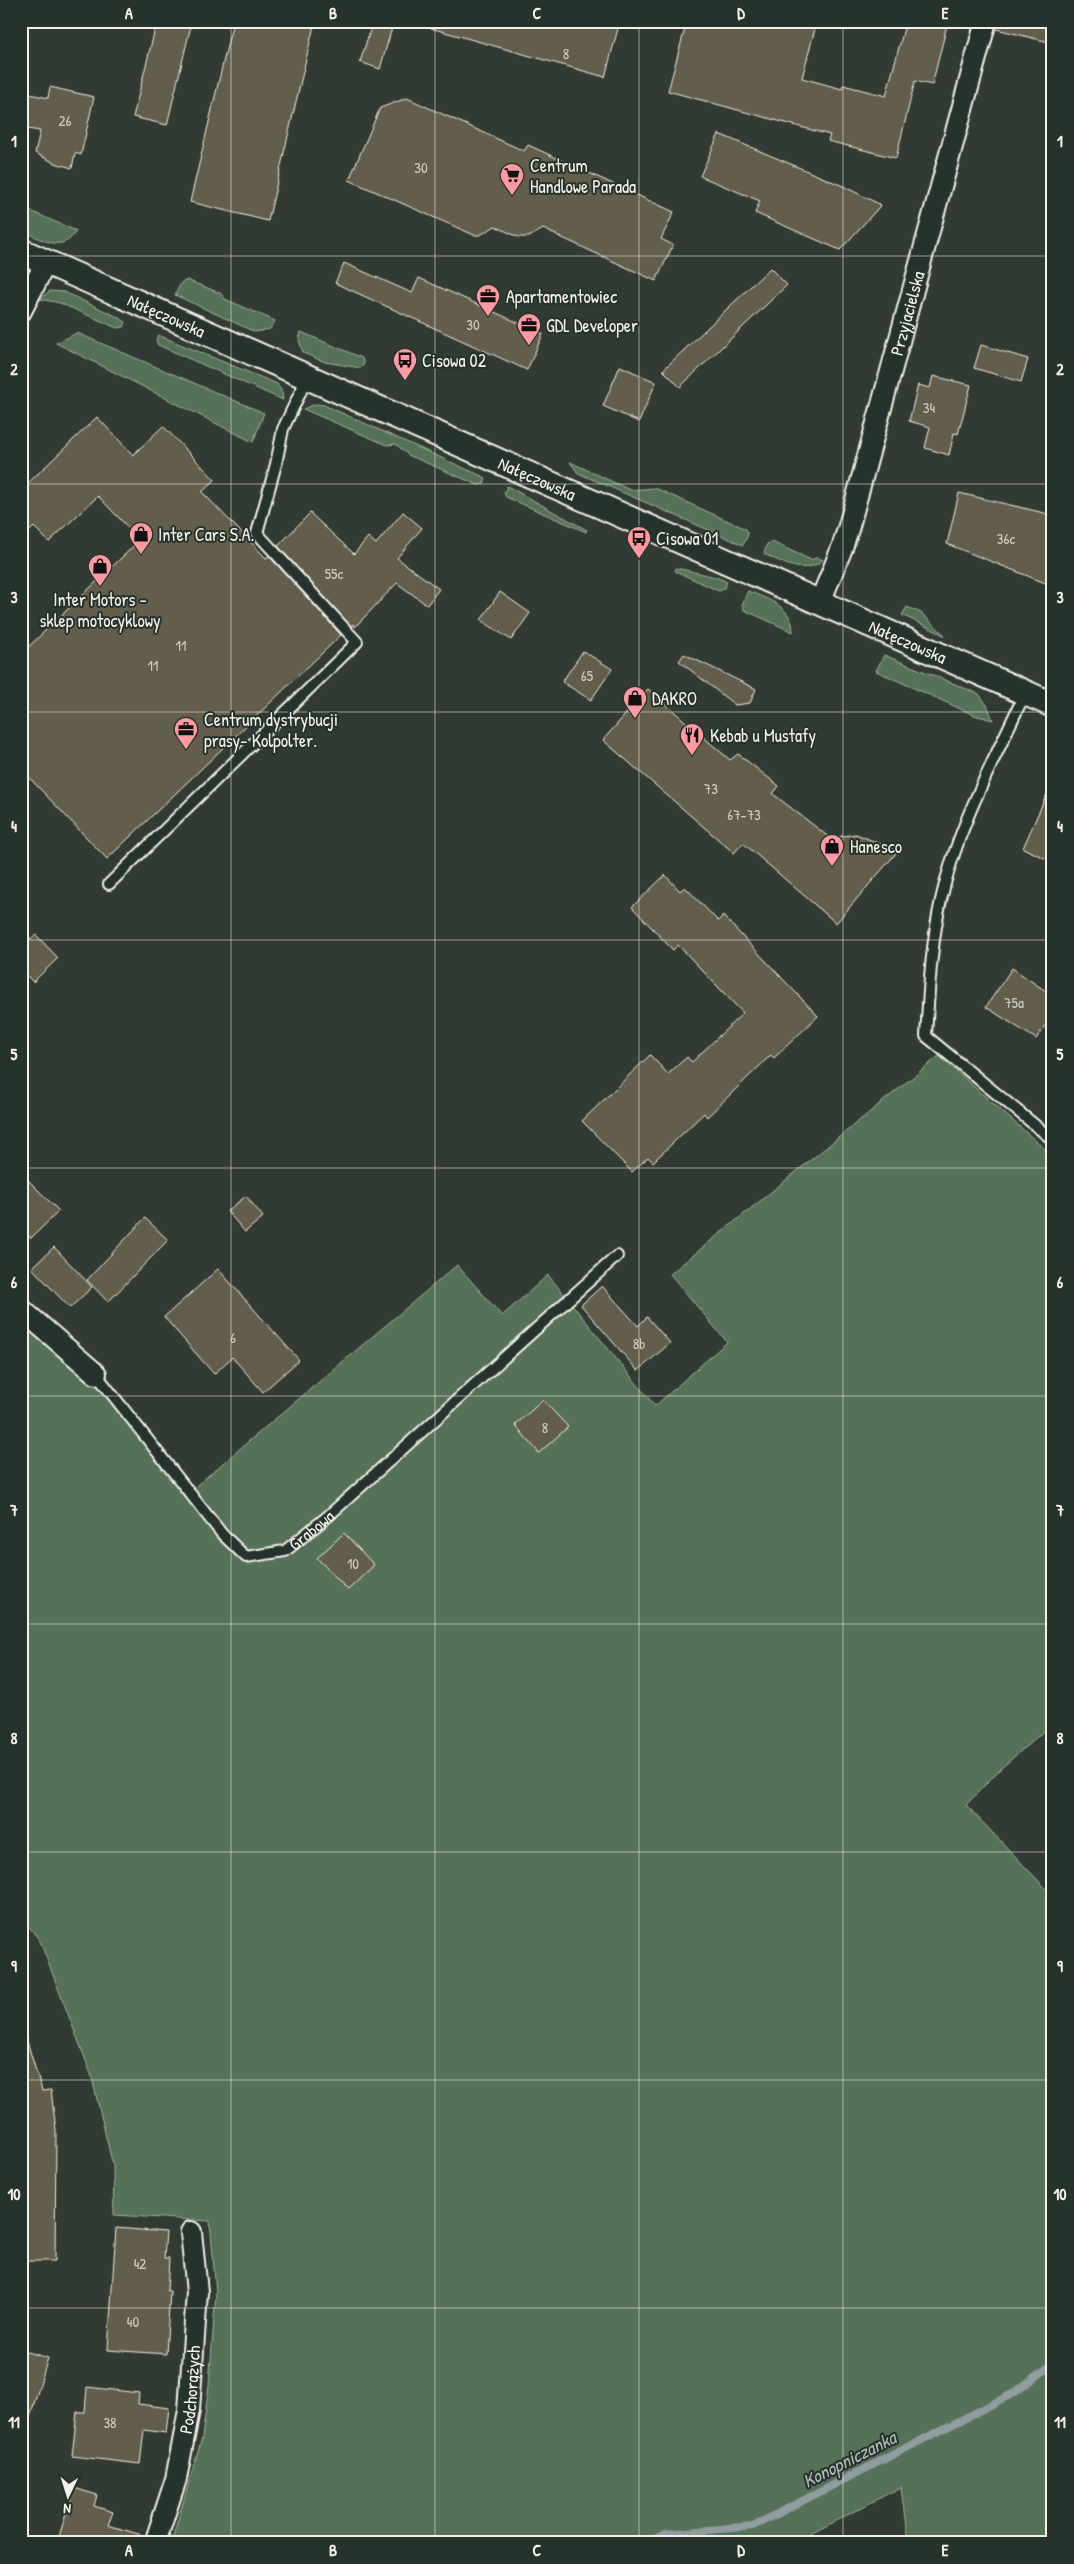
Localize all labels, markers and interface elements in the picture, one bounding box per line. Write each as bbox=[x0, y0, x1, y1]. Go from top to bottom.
text: A bbox=[125, 2, 133, 24]
text: B bbox=[329, 2, 337, 24]
text: C bbox=[533, 2, 542, 24]
text: D bbox=[737, 2, 745, 24]
text: E bbox=[941, 2, 949, 24]
house number: 8 bbox=[563, 43, 569, 64]
house number: 26 bbox=[58, 110, 72, 131]
text: 1 bbox=[11, 130, 17, 152]
text: 1 bbox=[1057, 130, 1063, 152]
place label: Centrum Handlowe Parada bbox=[530, 153, 636, 199]
house number: 30 bbox=[414, 157, 428, 178]
supermarket icon: Centrum Handlowe Parada bbox=[499, 162, 525, 196]
street label: Przyjacielska bbox=[883, 268, 930, 358]
office icon: Apartamentowiec bbox=[475, 283, 501, 317]
place label: Apartamentowiec bbox=[506, 284, 617, 309]
street label: Nałęczowska bbox=[124, 287, 209, 343]
office icon: GDL Developer bbox=[516, 312, 542, 346]
place label: GDL Developer bbox=[546, 313, 638, 338]
house number: 30 bbox=[466, 314, 480, 335]
bus stop icon: Cisowa 02 bbox=[392, 347, 418, 381]
place label: Cisowa 02 bbox=[422, 348, 487, 373]
text: 2 bbox=[10, 358, 18, 380]
text: 2 bbox=[1056, 358, 1064, 380]
house number: 34 bbox=[923, 397, 936, 418]
street label: Nałęczowska bbox=[494, 450, 580, 506]
shop icon: Inter Cars S.A. bbox=[128, 521, 154, 555]
place label: Inter Cars S.A. bbox=[158, 522, 254, 547]
bus stop icon: Cisowa 01 bbox=[626, 525, 652, 559]
place label: Cisowa 01 bbox=[656, 526, 718, 551]
house number: 36c bbox=[997, 528, 1015, 549]
shop icon: Inter Motors - sklep motocyklowy bbox=[87, 553, 113, 587]
house number: 55c bbox=[325, 563, 343, 584]
text: 3 bbox=[10, 586, 18, 608]
text: 3 bbox=[1056, 586, 1064, 608]
place label: Inter Motors - sklep motocyklowy bbox=[39, 587, 161, 633]
street label: Nałęczowska bbox=[865, 613, 951, 669]
house number: 11 bbox=[176, 635, 186, 656]
house number: 11 bbox=[148, 655, 158, 676]
house number: 65 bbox=[581, 665, 594, 686]
shop icon: DAKRO bbox=[622, 685, 648, 719]
place label: DAKRO bbox=[652, 686, 697, 711]
place label: Centrum dystrybucji prasy- Kolpolter. bbox=[204, 707, 338, 753]
office icon: Centrum dystrybucji prasy- Kolpolter. bbox=[173, 716, 199, 750]
restaurant icon: Kebab u Mustafy bbox=[679, 722, 705, 756]
place label: Kebab u Mustafy bbox=[710, 723, 816, 748]
house number: 73 bbox=[704, 778, 718, 799]
house number: 67-73 bbox=[727, 804, 761, 825]
text: 4 bbox=[11, 815, 17, 837]
text: 4 bbox=[1057, 815, 1063, 837]
shop icon: Hanesco bbox=[819, 833, 845, 867]
place label: Hanesco bbox=[850, 834, 902, 859]
house number: 75a bbox=[1004, 992, 1024, 1013]
text: 5 bbox=[11, 1043, 18, 1065]
text: 5 bbox=[1057, 1043, 1064, 1065]
text: 6 bbox=[11, 1271, 18, 1293]
text: 6 bbox=[1057, 1271, 1064, 1293]
house number: 6 bbox=[230, 1327, 236, 1348]
house number: 8b bbox=[633, 1333, 645, 1354]
house number: 8 bbox=[542, 1417, 548, 1438]
text: 7 bbox=[9, 1499, 18, 1521]
text: 7 bbox=[1055, 1499, 1064, 1521]
street label: Grabowa bbox=[283, 1504, 340, 1556]
house number: 10 bbox=[347, 1553, 359, 1574]
text: 8 bbox=[11, 1727, 18, 1749]
text: 8 bbox=[1057, 1727, 1064, 1749]
text: 9 bbox=[11, 1955, 17, 1977]
text: 9 bbox=[1057, 1955, 1063, 1977]
text: 10 bbox=[8, 2183, 20, 2205]
text: 10 bbox=[1054, 2183, 1066, 2205]
house number: 42 bbox=[134, 2253, 146, 2274]
house number: 40 bbox=[127, 2311, 139, 2332]
street label: Podchorążych bbox=[172, 2344, 206, 2436]
text: 11 bbox=[8, 2411, 20, 2433]
text: 11 bbox=[1054, 2411, 1066, 2433]
house number: 38 bbox=[103, 2412, 117, 2433]
water label: Konopniczanka bbox=[798, 2423, 902, 2494]
north arrow bbox=[42, 2472, 92, 2522]
text: N bbox=[62, 2500, 71, 2519]
text: A bbox=[125, 2539, 133, 2561]
text: B bbox=[329, 2539, 337, 2561]
text: C bbox=[533, 2539, 542, 2561]
text: D bbox=[737, 2539, 745, 2561]
text: E bbox=[941, 2539, 949, 2561]

